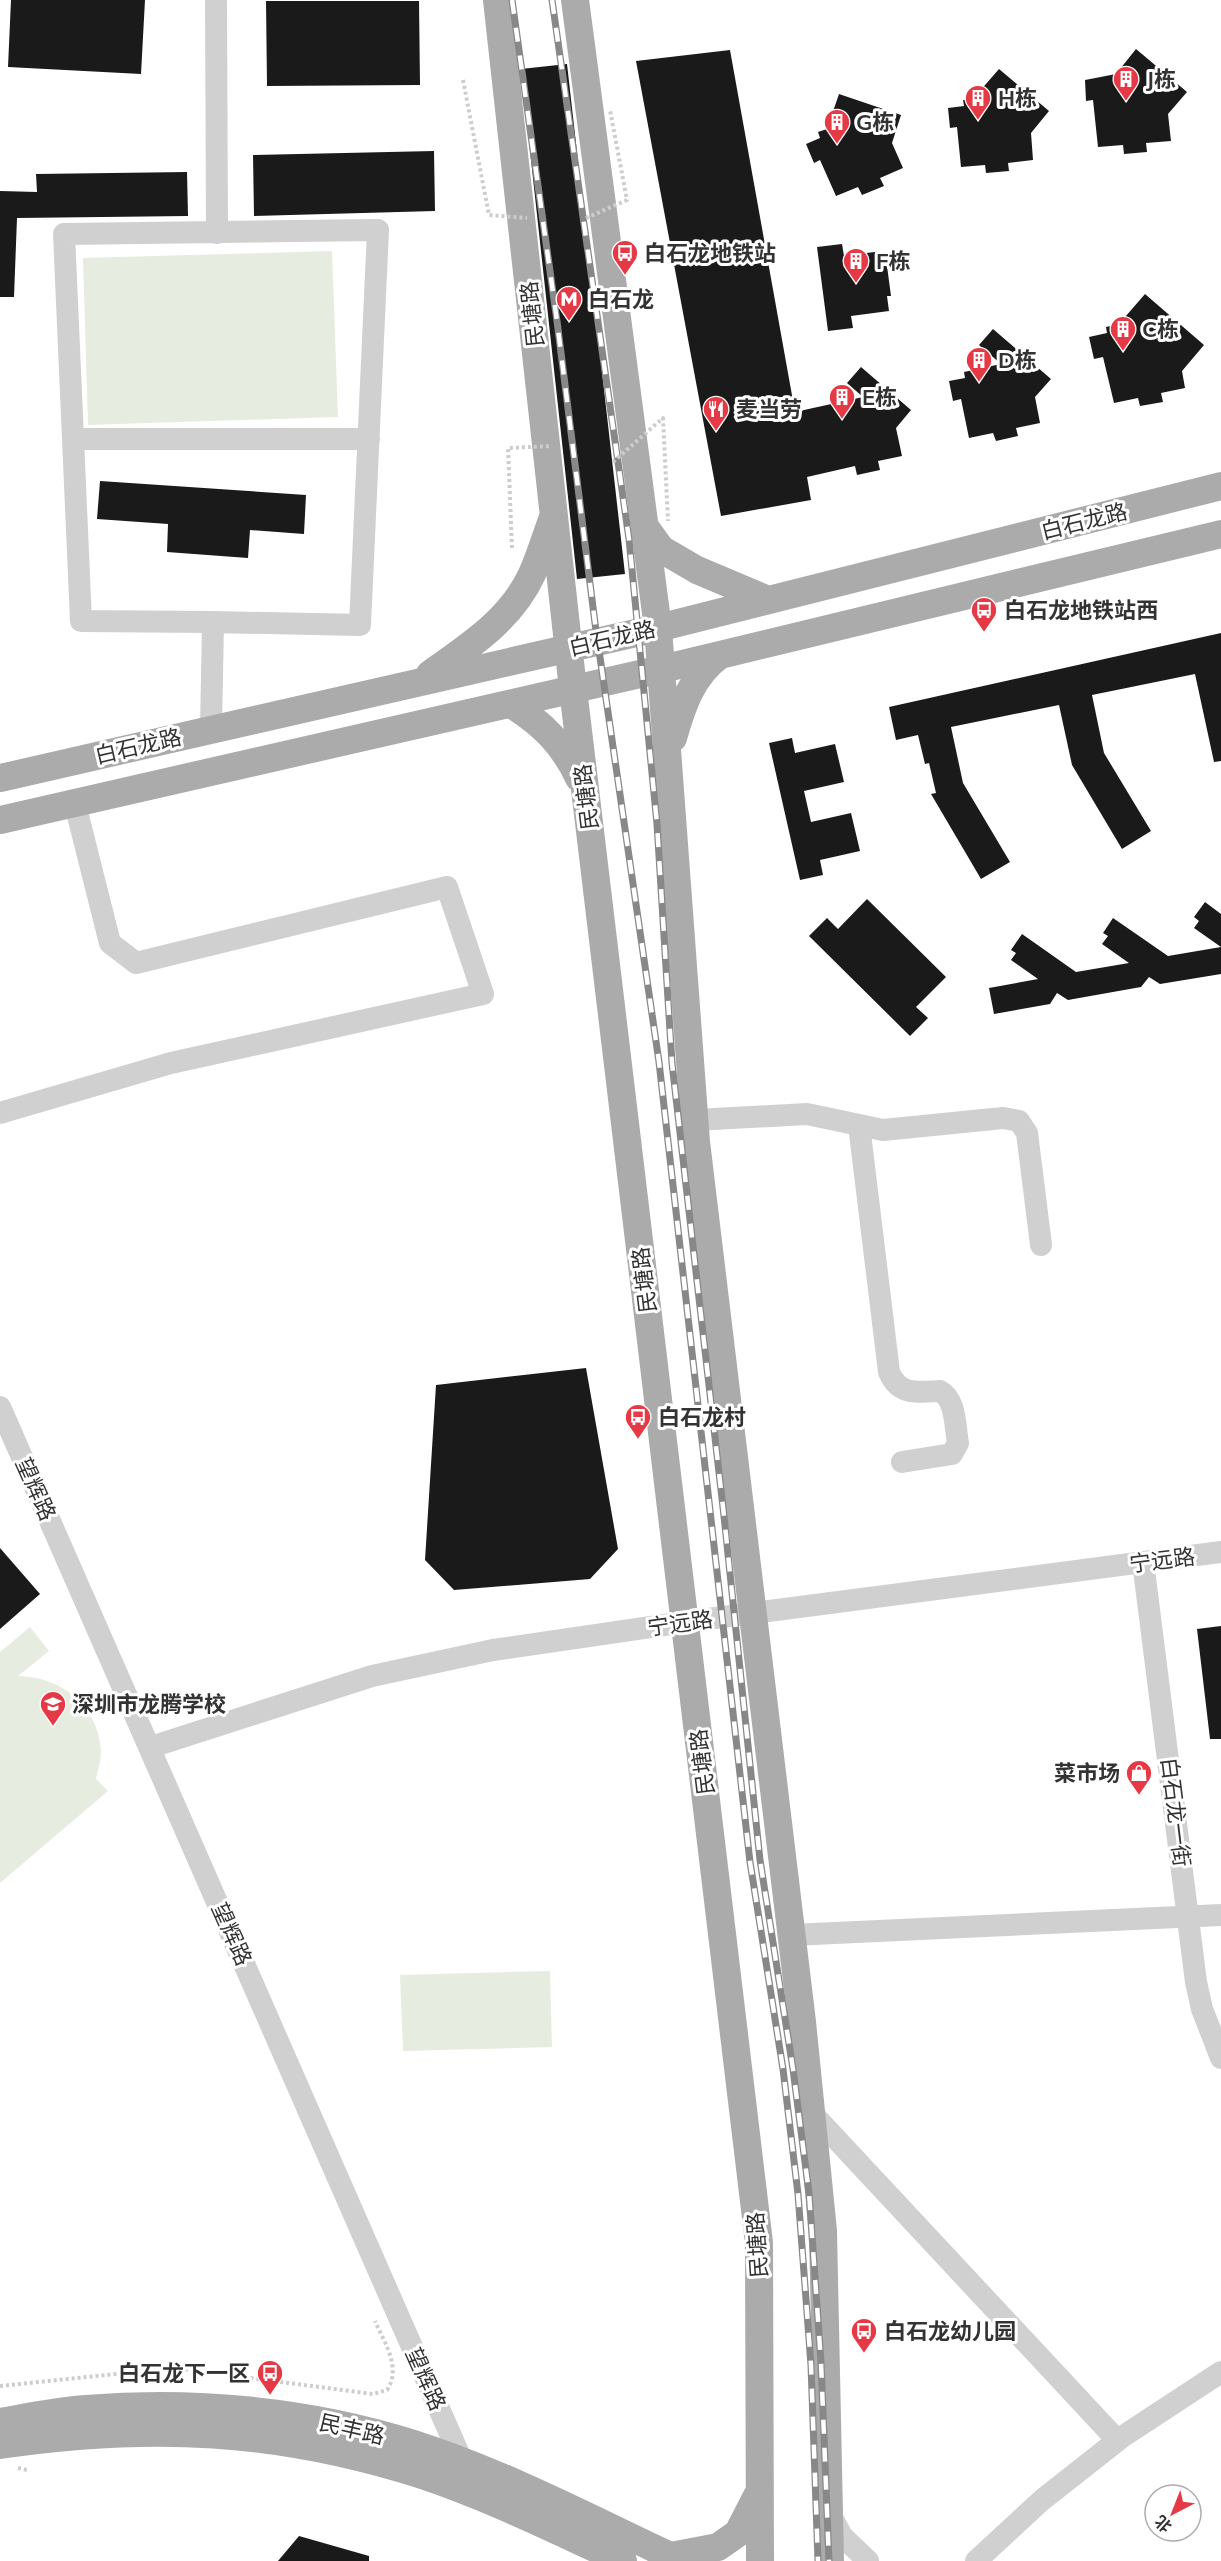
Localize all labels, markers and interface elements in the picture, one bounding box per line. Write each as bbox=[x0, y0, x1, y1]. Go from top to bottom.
building icon: J栋 bbox=[1111, 64, 1141, 102]
place label: J栋 bbox=[1146, 65, 1176, 93]
building icon: H栋 bbox=[963, 83, 993, 121]
place label: H栋 bbox=[998, 84, 1037, 112]
building icon: G栋 bbox=[822, 107, 852, 145]
place label: G栋 bbox=[856, 108, 894, 136]
bus stop icon: 白石龙地铁站 bbox=[610, 238, 640, 276]
place label: 白石龙地铁站 bbox=[644, 239, 776, 267]
building icon: F栋 bbox=[841, 246, 871, 284]
place label: F栋 bbox=[876, 247, 911, 275]
street label: 民塘路 bbox=[515, 280, 549, 348]
metro station icon: 白石龙 bbox=[554, 284, 584, 322]
place label: 白石龙 bbox=[588, 285, 654, 313]
building icon: C栋 bbox=[1108, 314, 1138, 352]
place label: C栋 bbox=[1142, 315, 1179, 343]
building icon: D栋 bbox=[964, 345, 994, 383]
place label: D栋 bbox=[998, 346, 1037, 374]
building icon: E栋 bbox=[827, 382, 857, 420]
place label: E栋 bbox=[862, 383, 897, 411]
restaurant icon: 麦当劳 bbox=[701, 394, 731, 432]
place label: 麦当劳 bbox=[736, 395, 802, 423]
street label: 白石龙路 bbox=[1038, 497, 1130, 545]
bus stop icon: 白石龙地铁站西 bbox=[969, 595, 999, 633]
place label: 白石龙地铁站西 bbox=[1004, 596, 1158, 624]
street label: 白石龙路 bbox=[566, 614, 658, 662]
street label: 白石龙路 bbox=[92, 722, 184, 770]
street label: 民塘路 bbox=[568, 763, 604, 831]
street label: 民塘路 bbox=[626, 1246, 662, 1314]
bus stop icon: 白石龙村 bbox=[623, 1402, 653, 1440]
place label: 白石龙村 bbox=[658, 1403, 746, 1431]
street label: 望辉路 bbox=[10, 1453, 62, 1525]
street label: 宁远路 bbox=[1128, 1542, 1196, 1578]
street label: 宁远路 bbox=[645, 1605, 715, 1641]
school or university icon: 深圳市龙腾学校 bbox=[38, 1689, 68, 1727]
place label: 深圳市龙腾学校 bbox=[72, 1690, 226, 1718]
street label: 民塘路 bbox=[684, 1728, 720, 1796]
street label: 白石龙一街 bbox=[1155, 1756, 1197, 1868]
shop icon: 菜市场 bbox=[1124, 1758, 1154, 1796]
place label: 菜市场 bbox=[1054, 1759, 1120, 1787]
street label: 望辉路 bbox=[206, 1898, 258, 1970]
street label: 民塘路 bbox=[741, 2211, 773, 2279]
bus stop icon: 白石龙幼儿园 bbox=[849, 2316, 879, 2354]
place label: 白石龙幼儿园 bbox=[884, 2317, 1016, 2345]
street label: 望辉路 bbox=[400, 2343, 452, 2415]
bus stop icon: 白石龙下一区 bbox=[255, 2358, 285, 2396]
place label: 白石龙下一区 bbox=[118, 2359, 250, 2387]
street label: 民丰路 bbox=[317, 2408, 387, 2450]
north arrow bbox=[1143, 2483, 1203, 2543]
text: 北 bbox=[1150, 2511, 1176, 2537]

